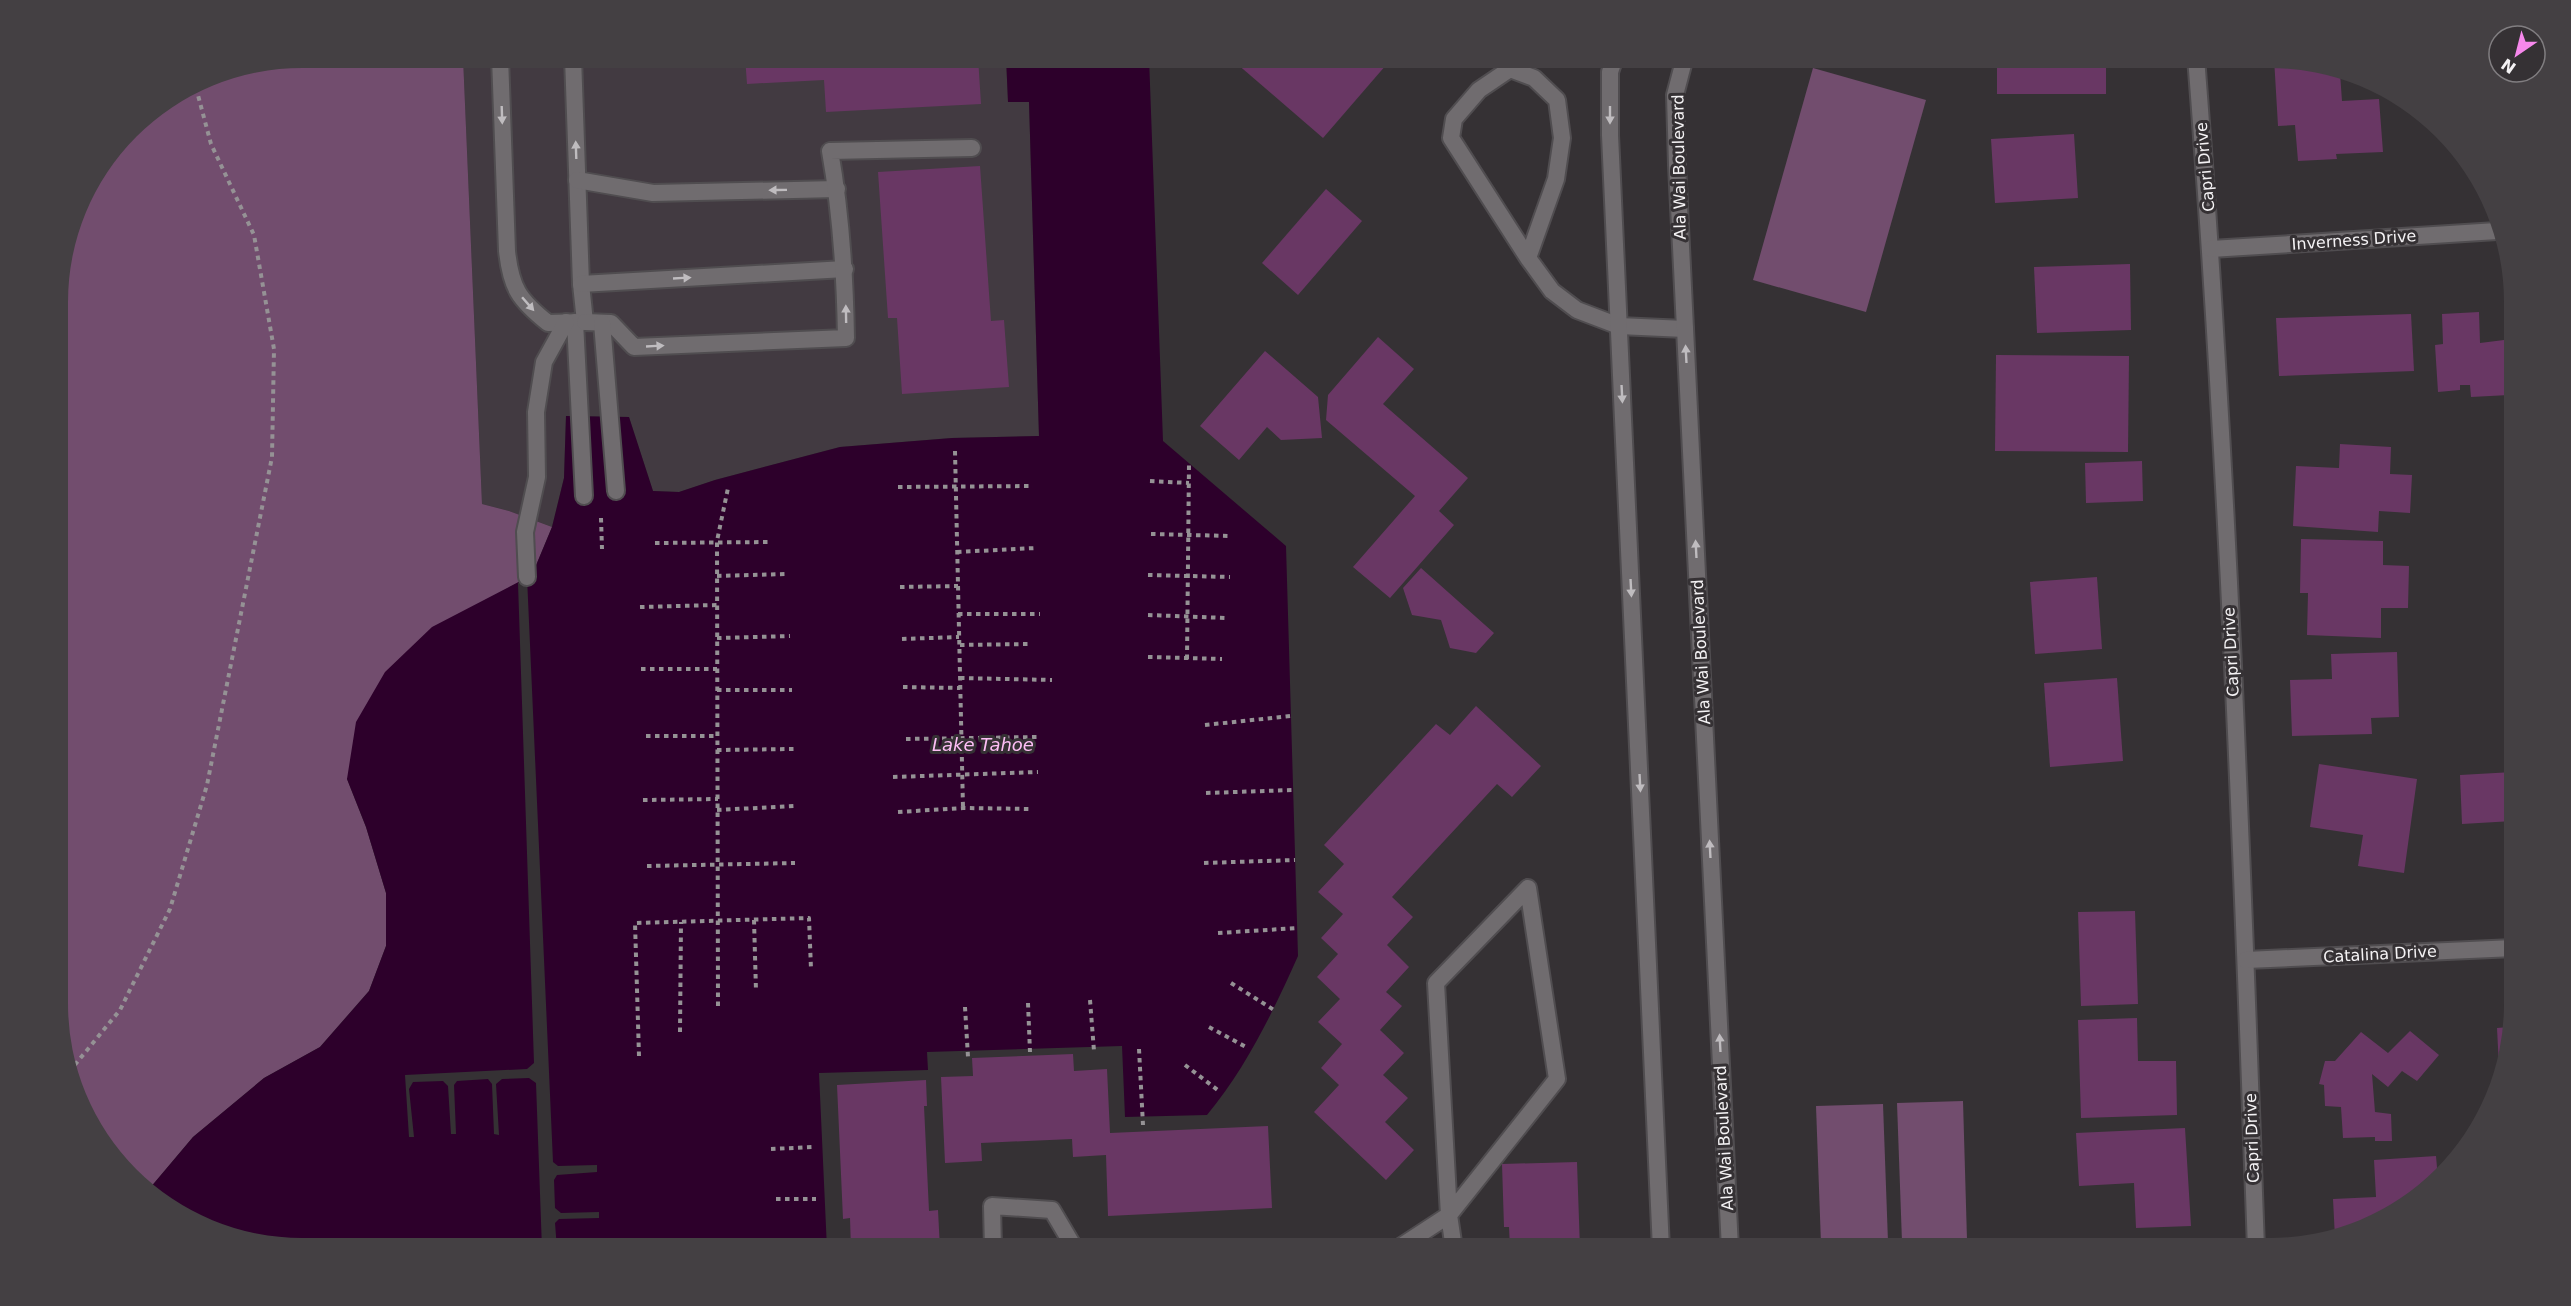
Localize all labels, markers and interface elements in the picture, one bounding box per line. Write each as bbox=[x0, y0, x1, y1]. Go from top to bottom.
north arrow bbox=[2487, 24, 2547, 84]
text: N bbox=[2498, 54, 2520, 77]
street label: Ala Wai Boulevard bbox=[1668, 94, 1690, 240]
one-way arrow bbox=[1605, 105, 1615, 124]
one-way arrow bbox=[498, 106, 507, 125]
street label: Capri Drive bbox=[2192, 121, 2218, 213]
one-way arrow bbox=[571, 141, 581, 160]
one-way arrow bbox=[769, 185, 788, 195]
street label: Inverness Drive bbox=[2291, 226, 2417, 254]
one-way arrow bbox=[672, 274, 691, 283]
one-way arrow bbox=[521, 297, 535, 312]
one-way arrow bbox=[841, 304, 851, 323]
one-way arrow bbox=[645, 342, 664, 351]
one-way arrow bbox=[1682, 345, 1691, 364]
one-way arrow bbox=[1618, 384, 1627, 403]
one-way arrow bbox=[1691, 539, 1700, 558]
one-way arrow bbox=[1626, 579, 1636, 598]
street label: Ala Wai Boulevard bbox=[1688, 579, 1714, 725]
street label: Capri Drive bbox=[2219, 607, 2243, 697]
water label: Lake Tahoe bbox=[932, 734, 1034, 755]
one-way arrow bbox=[1635, 774, 1644, 793]
one-way arrow bbox=[1706, 839, 1715, 858]
street label: Catalina Drive bbox=[2323, 942, 2437, 966]
one-way arrow bbox=[1715, 1034, 1724, 1053]
street label: Ala Wai Boulevard bbox=[1711, 1065, 1737, 1211]
street label: Capri Drive bbox=[2241, 1093, 2263, 1183]

